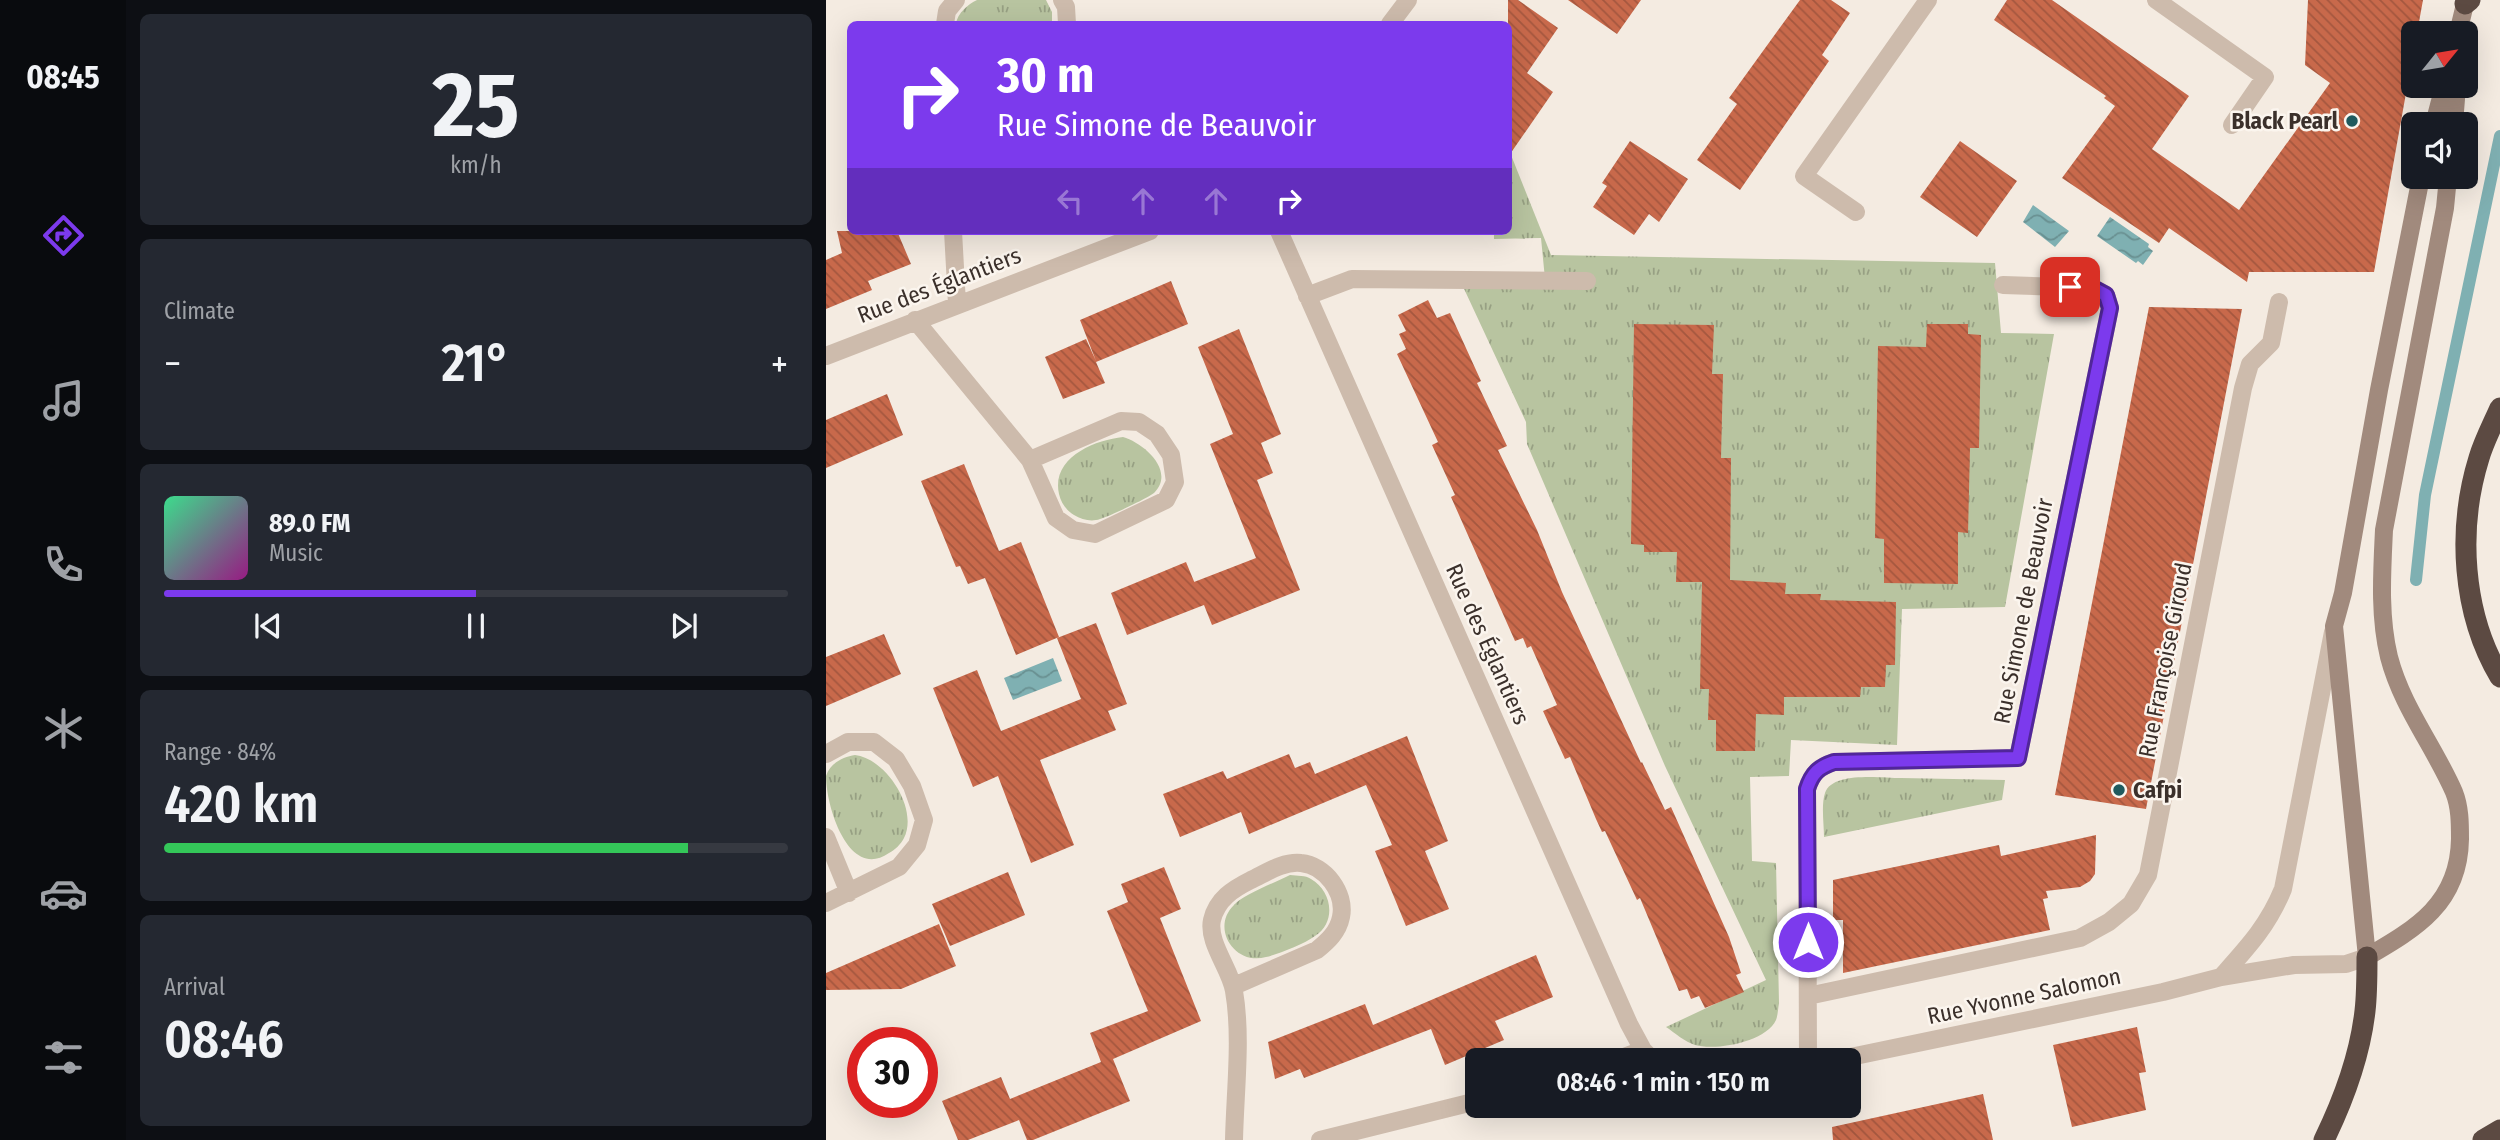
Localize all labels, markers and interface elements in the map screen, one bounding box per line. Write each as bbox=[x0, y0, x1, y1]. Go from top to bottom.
north arrow bbox=[2401, 21, 2478, 98]
map controls bbox=[2401, 21, 2478, 189]
text: 30 m bbox=[997, 46, 1095, 105]
icon: right bbox=[882, 49, 973, 140]
text: 25 bbox=[433, 51, 519, 160]
text: 08:45 bbox=[26, 58, 100, 96]
text: Rue Simone de Beauvoir bbox=[997, 106, 1316, 144]
place label: Black Pearl bbox=[2232, 107, 2339, 135]
button: sound bbox=[2401, 112, 2478, 189]
marker: Black Pearl bbox=[2344, 113, 2360, 129]
text: km/h bbox=[450, 151, 502, 179]
icon: left bbox=[1051, 182, 1089, 220]
icon: ahead bbox=[1124, 182, 1162, 220]
icon: ahead bbox=[1197, 182, 1235, 220]
icon: right bbox=[1270, 182, 1308, 220]
icon: directions bbox=[39, 211, 88, 260]
street label: Rue des Églantiers bbox=[853, 240, 1025, 329]
pin bbox=[2040, 257, 2100, 317]
icon: arrive bbox=[2051, 268, 2089, 306]
text: Climate bbox=[164, 297, 235, 325]
text: 21° bbox=[441, 332, 510, 395]
text: − bbox=[164, 341, 181, 387]
text: + bbox=[771, 341, 788, 387]
icon: music bbox=[39, 376, 88, 425]
street label: Rue Simone de Beauvoir bbox=[1987, 496, 2059, 726]
text: 89.0 FM bbox=[269, 508, 351, 539]
text: Music bbox=[269, 539, 323, 567]
icon: phone bbox=[39, 540, 88, 589]
street label: Rue des Églantiers bbox=[1440, 559, 1537, 729]
street label: Rue Françoise Giroud bbox=[2132, 560, 2198, 760]
icon: previous bbox=[249, 607, 287, 645]
icon: pause bbox=[457, 607, 495, 645]
icon: next bbox=[665, 607, 703, 645]
icon: climate bbox=[39, 704, 88, 753]
text: Range · 84% bbox=[164, 738, 276, 766]
text: 420 km bbox=[164, 773, 319, 836]
place label: Cafpi bbox=[2133, 776, 2182, 804]
marker: Cafpi bbox=[2111, 782, 2127, 798]
icon: car bbox=[39, 869, 88, 918]
position arrow bbox=[1771, 905, 1845, 979]
street label: Rue Yvonne Salomon bbox=[1925, 962, 2123, 1030]
text: Arrival bbox=[164, 973, 225, 1001]
text: 08:46 bbox=[164, 1008, 284, 1071]
speed limit sign: 30 bbox=[847, 1027, 938, 1118]
icon: filters bbox=[39, 1033, 88, 1082]
text: 08:46 · 1 min · 150 m bbox=[1556, 1067, 1770, 1098]

